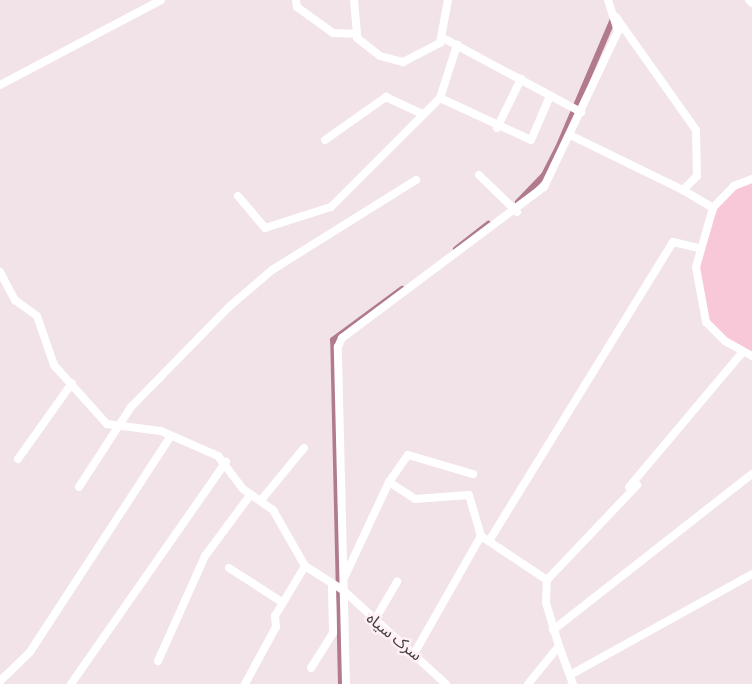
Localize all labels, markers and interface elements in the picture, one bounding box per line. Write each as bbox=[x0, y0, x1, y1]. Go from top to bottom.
street label: سرک سیاه bbox=[362, 609, 426, 665]

